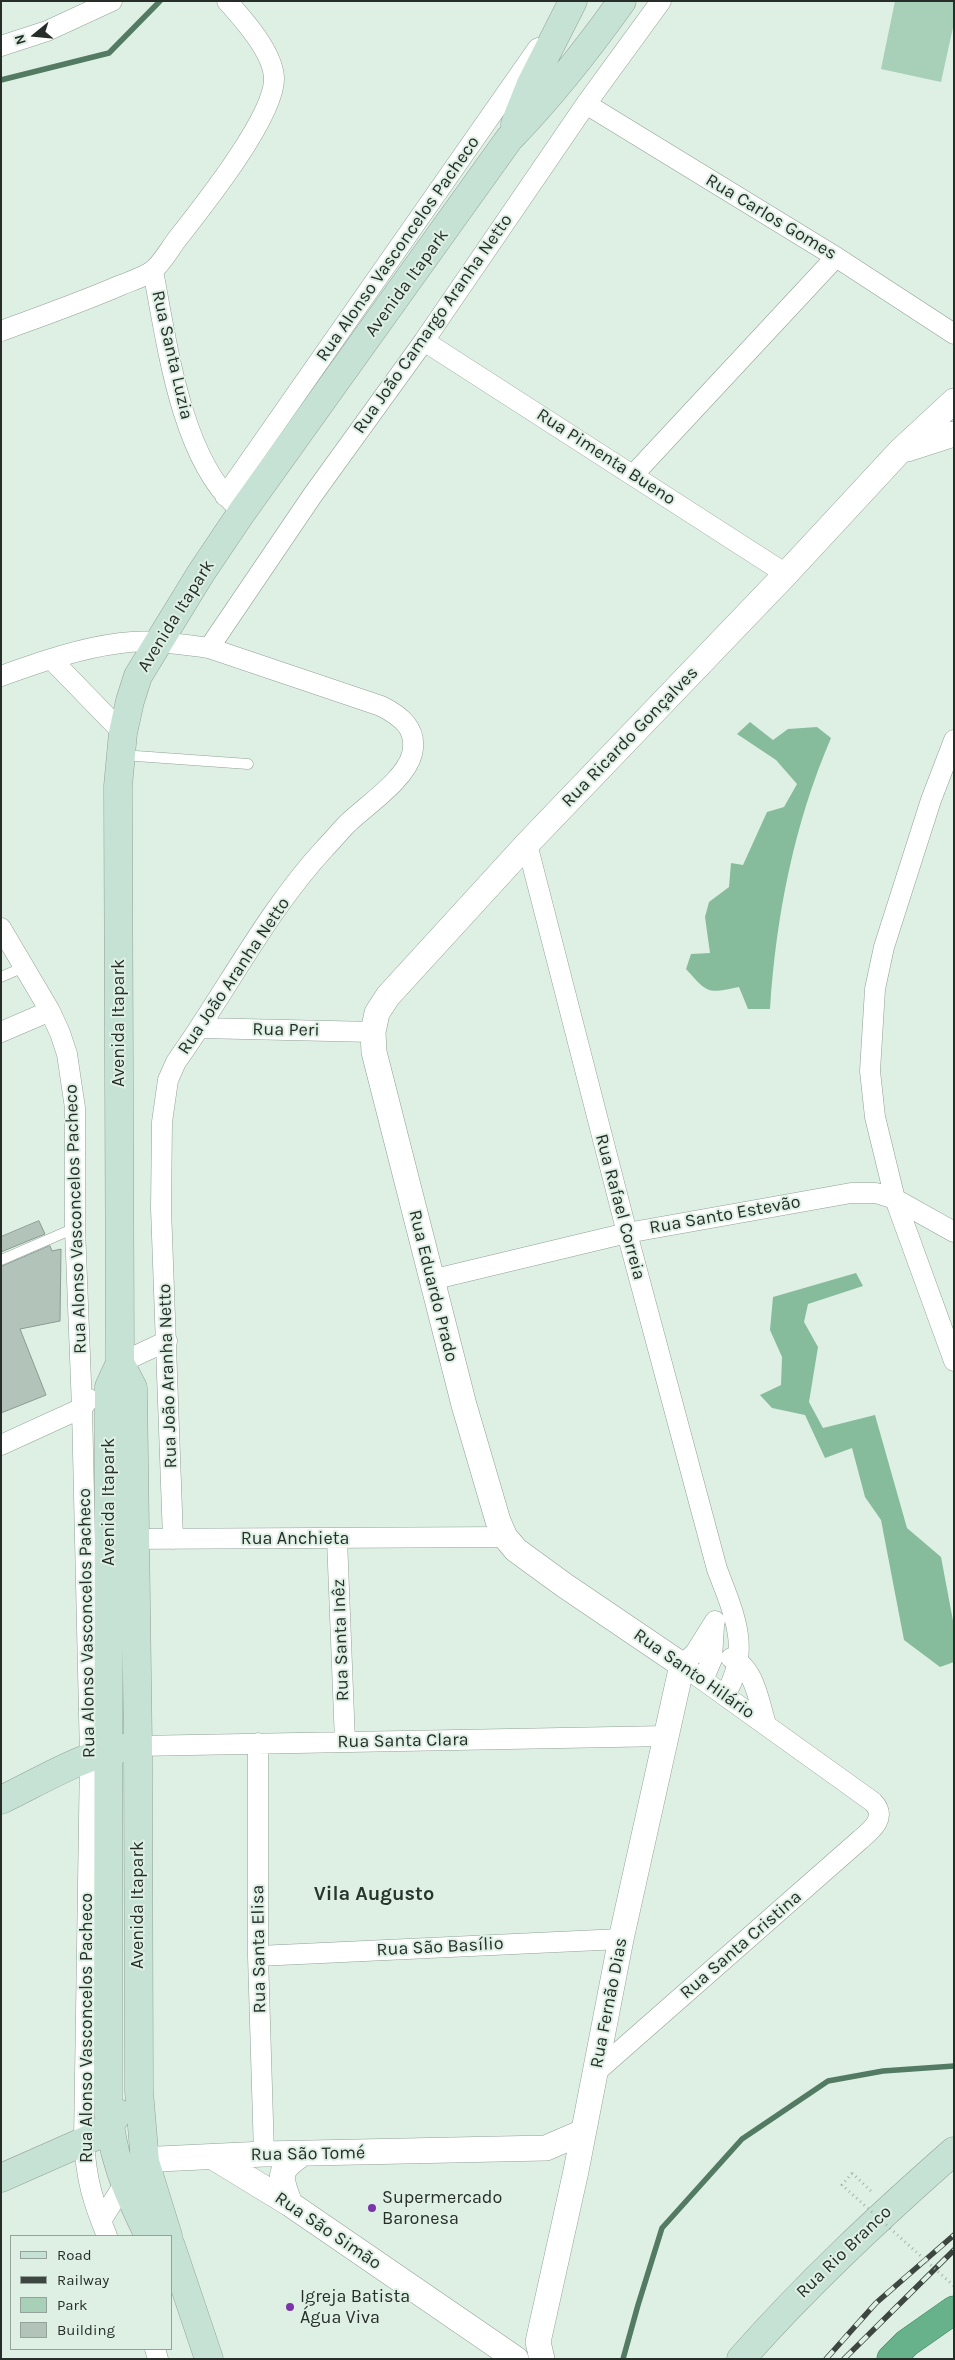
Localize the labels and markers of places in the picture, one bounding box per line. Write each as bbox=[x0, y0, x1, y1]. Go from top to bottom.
place label: Supermercado Baronesa bbox=[382, 2187, 502, 2230]
marker: Supermercado Baronesa bbox=[366, 2202, 378, 2214]
place label: Igreja Batista Água Viva bbox=[300, 2286, 410, 2328]
marker: Igreja Batista Água Viva bbox=[284, 2301, 296, 2313]

